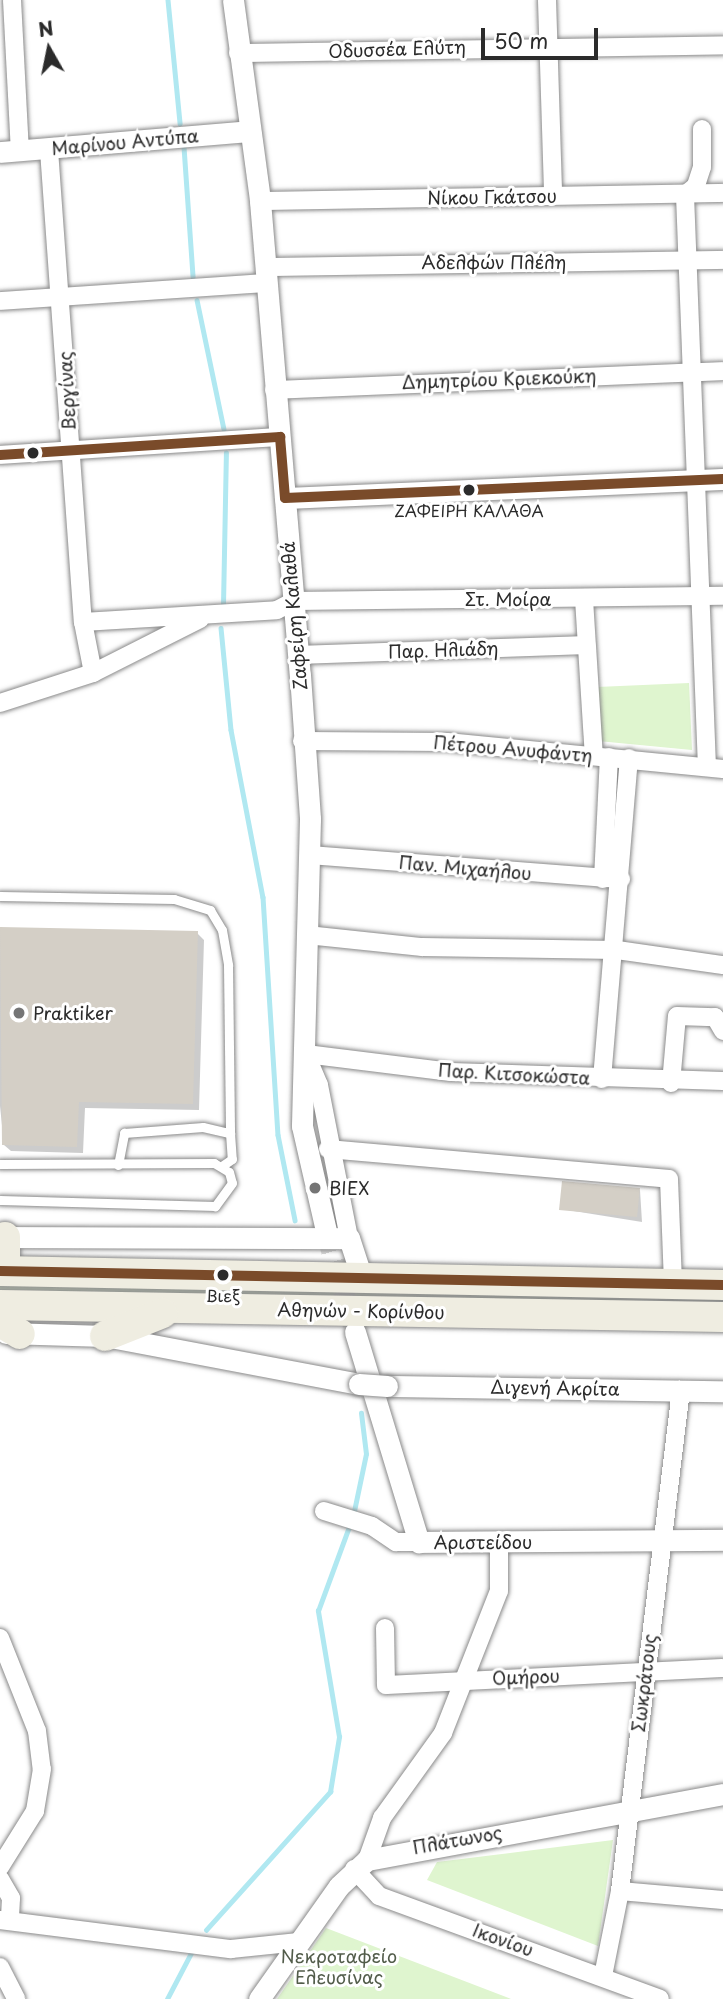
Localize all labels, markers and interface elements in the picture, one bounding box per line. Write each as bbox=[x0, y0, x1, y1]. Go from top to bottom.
text: N bbox=[36, 13, 55, 43]
north arrow bbox=[14, 14, 84, 84]
scale bar bbox=[485, 14, 602, 58]
text: 50 m bbox=[494, 24, 548, 56]
street label: Οδυσσέα Ελύτη bbox=[328, 36, 466, 62]
street label: Μαρίνου Αντύπα bbox=[51, 125, 199, 159]
street label: Νίκου Γκάτσου bbox=[426, 185, 558, 209]
street label: Αδελφών Πλέλη bbox=[422, 251, 566, 273]
street label: Βεργίνας bbox=[54, 351, 80, 431]
street label: Δημητρίου Κριεκούκη bbox=[402, 365, 596, 393]
unlabelled marker bbox=[26, 446, 40, 460]
marker: ΖΑΦΕΙΡΗ ΚΑΛΑΘΑ bbox=[462, 483, 476, 497]
place label: ΖΑΦΕΙΡΗ ΚΑΛΑΘΑ bbox=[394, 500, 544, 520]
street label: Ζαφείρη Καλαθά bbox=[277, 541, 311, 691]
street label: Στ. Μοίρα bbox=[465, 588, 551, 610]
street label: Παρ. Ηλιάδη bbox=[387, 637, 499, 663]
street label: Πέτρου Ανυφάντη bbox=[433, 731, 593, 767]
street label: Παν. Μιχαήλου bbox=[397, 851, 533, 885]
place label: Praktiker bbox=[33, 1002, 113, 1024]
marker: Praktiker bbox=[11, 1005, 27, 1021]
street label: Παρ. Κιτσοκώστα bbox=[437, 1059, 591, 1089]
place label: ΒΙΕΧ bbox=[329, 1177, 369, 1199]
marker: ΒΙΕΧ bbox=[307, 1180, 323, 1196]
marker: Βιεξ bbox=[216, 1268, 230, 1282]
place label: Βιεξ bbox=[206, 1285, 240, 1305]
street label: Αθηνών - Κορίνθου bbox=[277, 1299, 445, 1323]
street label: Διγενή Ακρίτα bbox=[490, 1376, 620, 1400]
street label: Αριστείδου bbox=[434, 1531, 532, 1553]
street label: Σωκράτους bbox=[627, 1633, 661, 1733]
street label: Ομήρου bbox=[492, 1665, 560, 1689]
street label: Πλάτωνος bbox=[410, 1821, 504, 1859]
street label: Ικονίου bbox=[470, 1919, 536, 1961]
park label: Νεκροταφείο Ελευσίνας bbox=[281, 1946, 397, 1988]

